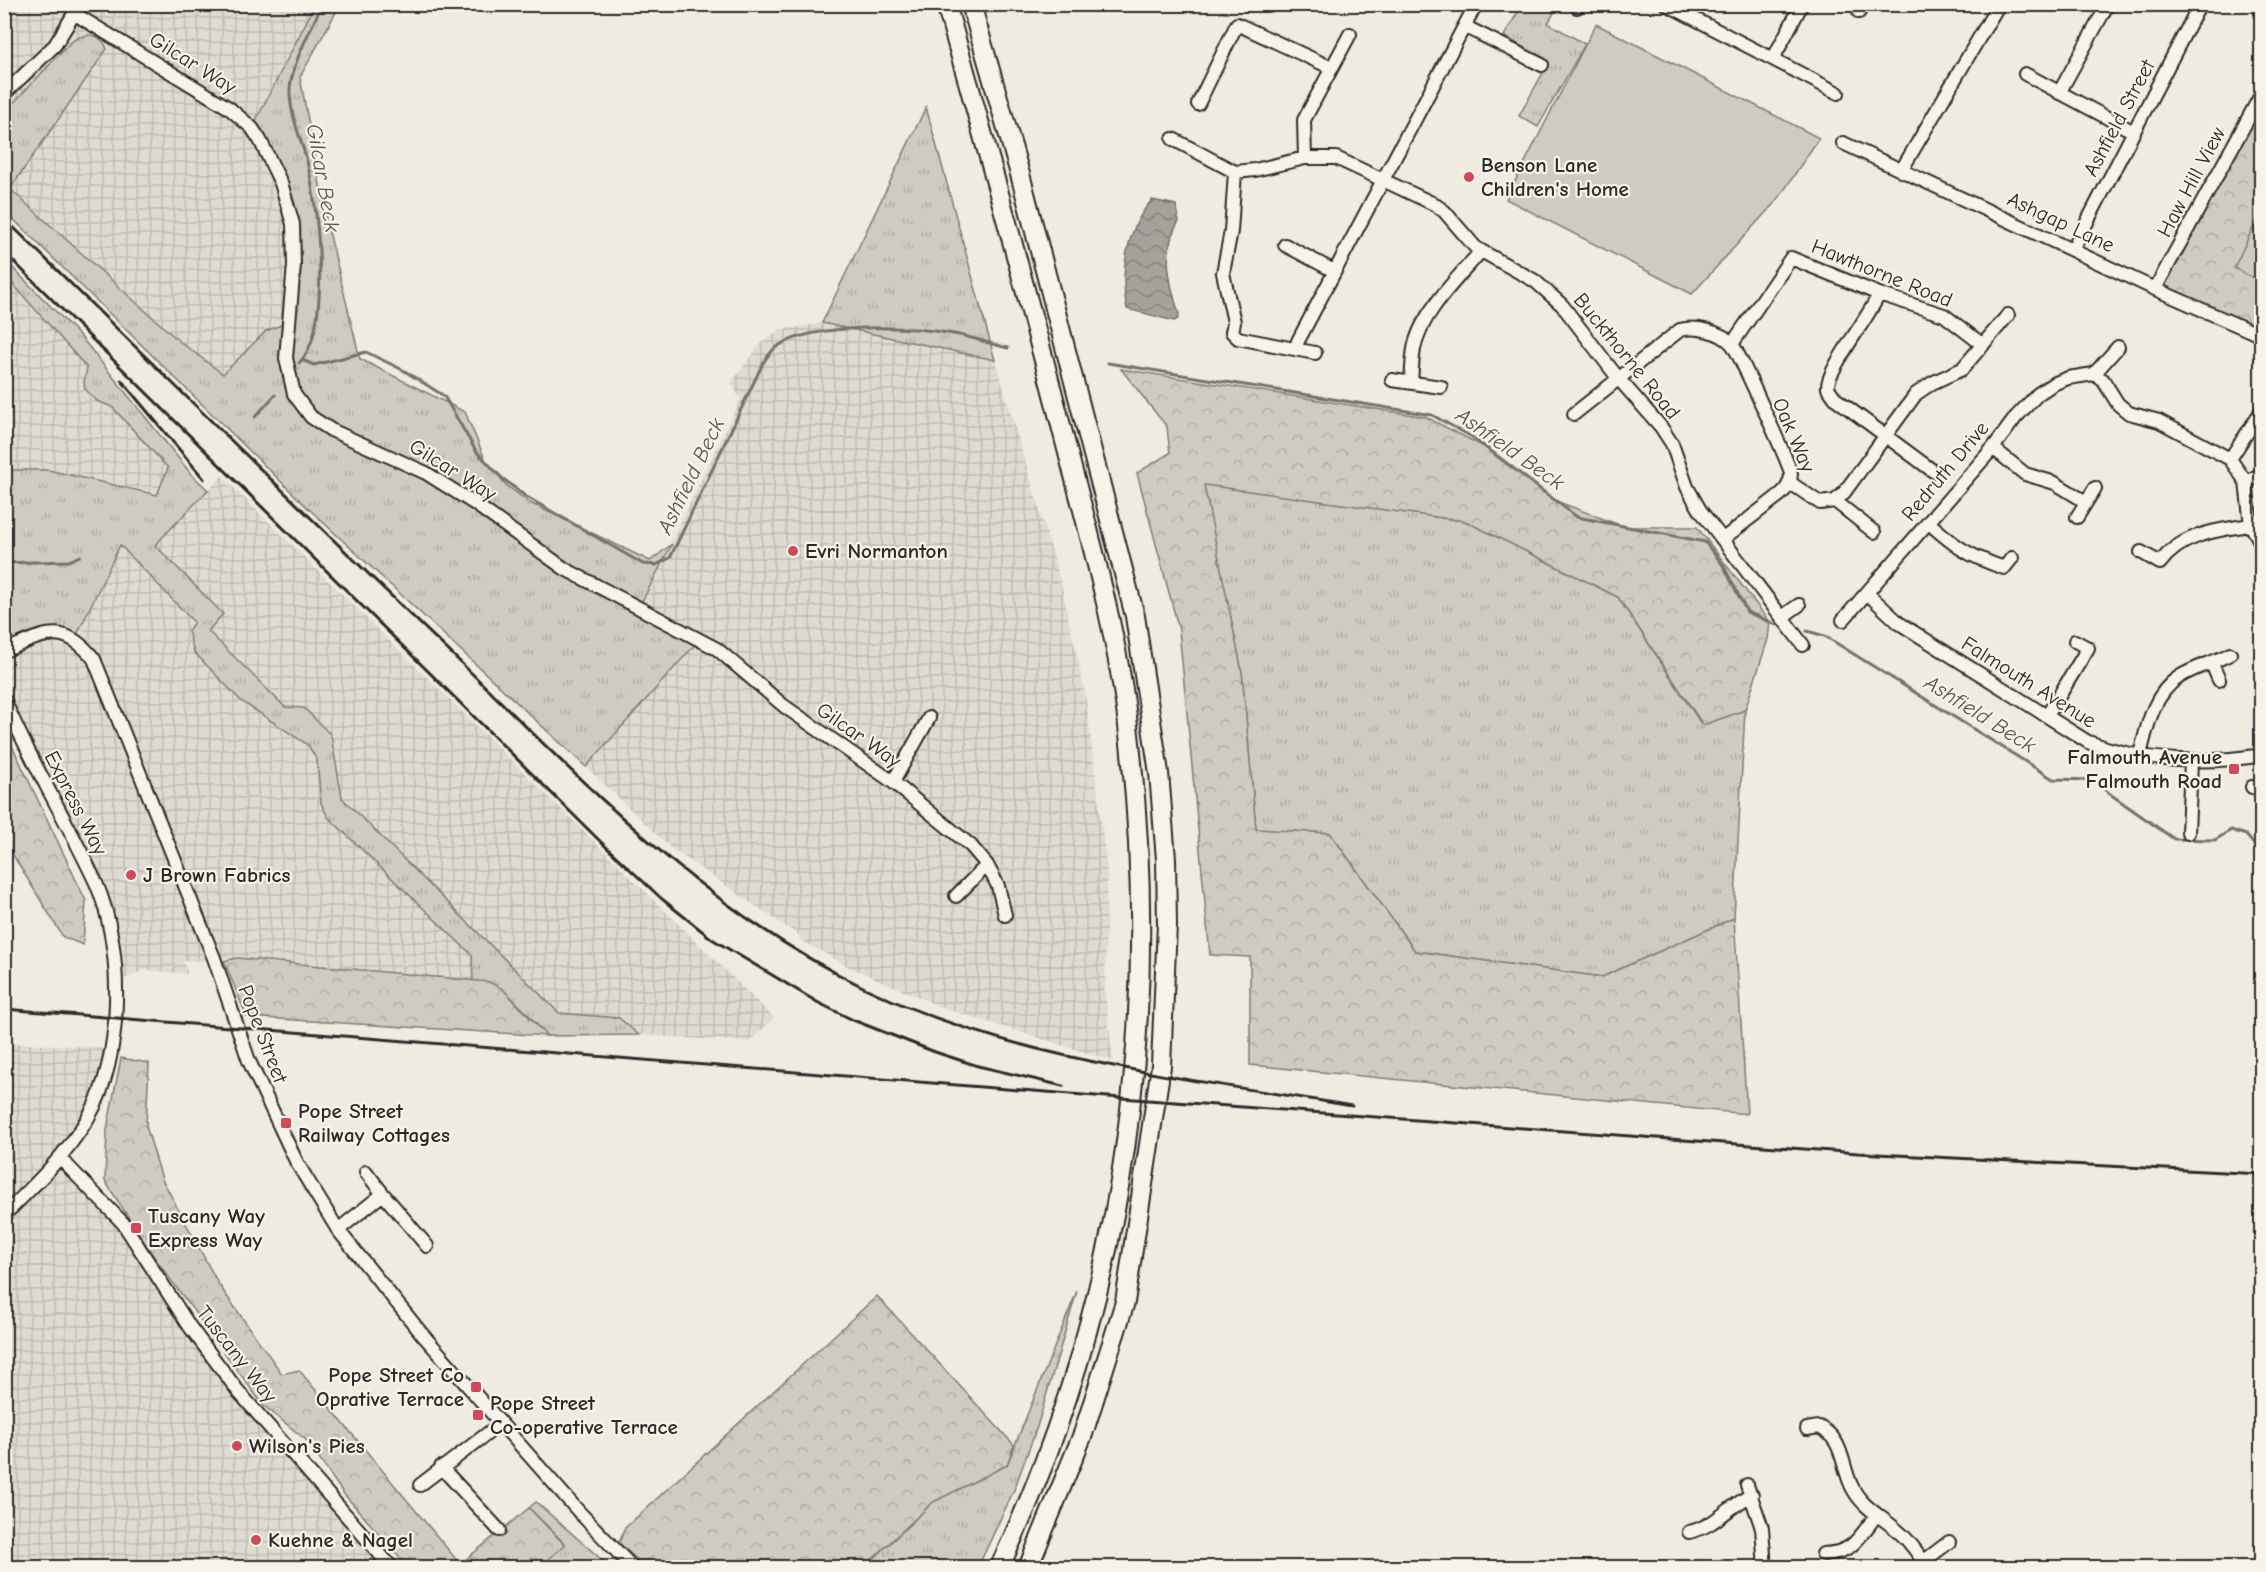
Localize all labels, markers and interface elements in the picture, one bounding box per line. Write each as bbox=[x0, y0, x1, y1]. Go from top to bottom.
street label: Gilcar Way bbox=[145, 27, 241, 99]
street label: Ashfield Street bbox=[2078, 55, 2160, 180]
water label: Gilcar Beck bbox=[301, 122, 345, 235]
street label: Haw Hill View bbox=[2152, 123, 2230, 241]
place label: Benson Lane Children's Home bbox=[1481, 153, 1629, 201]
marker: Benson Lane Children's Home bbox=[1462, 170, 1476, 184]
street label: Ashgap Lane bbox=[2004, 187, 2118, 257]
street label: Hawthorne Road bbox=[1808, 234, 1956, 312]
street label: Buckthorne Road bbox=[1569, 288, 1685, 424]
street label: Oak Way bbox=[1768, 394, 1821, 476]
water label: Ashfield Beck bbox=[1450, 402, 1569, 496]
water label: Ashfield Beck bbox=[651, 413, 730, 539]
street label: Redruth Drive bbox=[1896, 416, 1994, 526]
street label: Gilcar Way bbox=[405, 434, 501, 506]
place label: Evri Normanton bbox=[805, 539, 948, 563]
marker: Evri Normanton bbox=[786, 544, 800, 558]
street label: Falmouth Avenue bbox=[1957, 631, 2101, 733]
water label: Ashfield Beck bbox=[1919, 669, 2041, 759]
street label: Gilcar Way bbox=[812, 697, 906, 773]
place label: Falmouth Avenue Falmouth Road bbox=[2067, 745, 2222, 793]
street label: Express Way bbox=[39, 747, 113, 860]
marker: Falmouth Avenue Falmouth Road bbox=[2227, 762, 2241, 776]
place label: J Brown Fabrics bbox=[143, 863, 290, 887]
marker: J Brown Fabrics bbox=[124, 868, 138, 882]
street label: Pope Street bbox=[233, 981, 293, 1087]
place label: Pope Street Railway Cottages bbox=[298, 1099, 450, 1147]
marker: Pope Street Railway Cottages bbox=[279, 1116, 293, 1130]
place label: Tuscany Way Express Way bbox=[148, 1204, 265, 1252]
marker: Tuscany Way Express Way bbox=[129, 1221, 143, 1235]
street label: Tuscany Way bbox=[192, 1301, 283, 1408]
place label: Pope Street Co Oprative Terrace bbox=[316, 1363, 464, 1411]
marker: Pope Street Co Oprative Terrace bbox=[469, 1380, 483, 1394]
place label: Pope Street Co-operative Terrace bbox=[490, 1391, 678, 1439]
marker: Pope Street Co-operative Terrace bbox=[471, 1408, 485, 1422]
place label: Wilson's Pies bbox=[249, 1434, 365, 1458]
marker: Wilson's Pies bbox=[230, 1439, 244, 1453]
place label: Kuehne & Nagel bbox=[268, 1528, 413, 1552]
marker: Kuehne & Nagel bbox=[249, 1533, 263, 1547]

